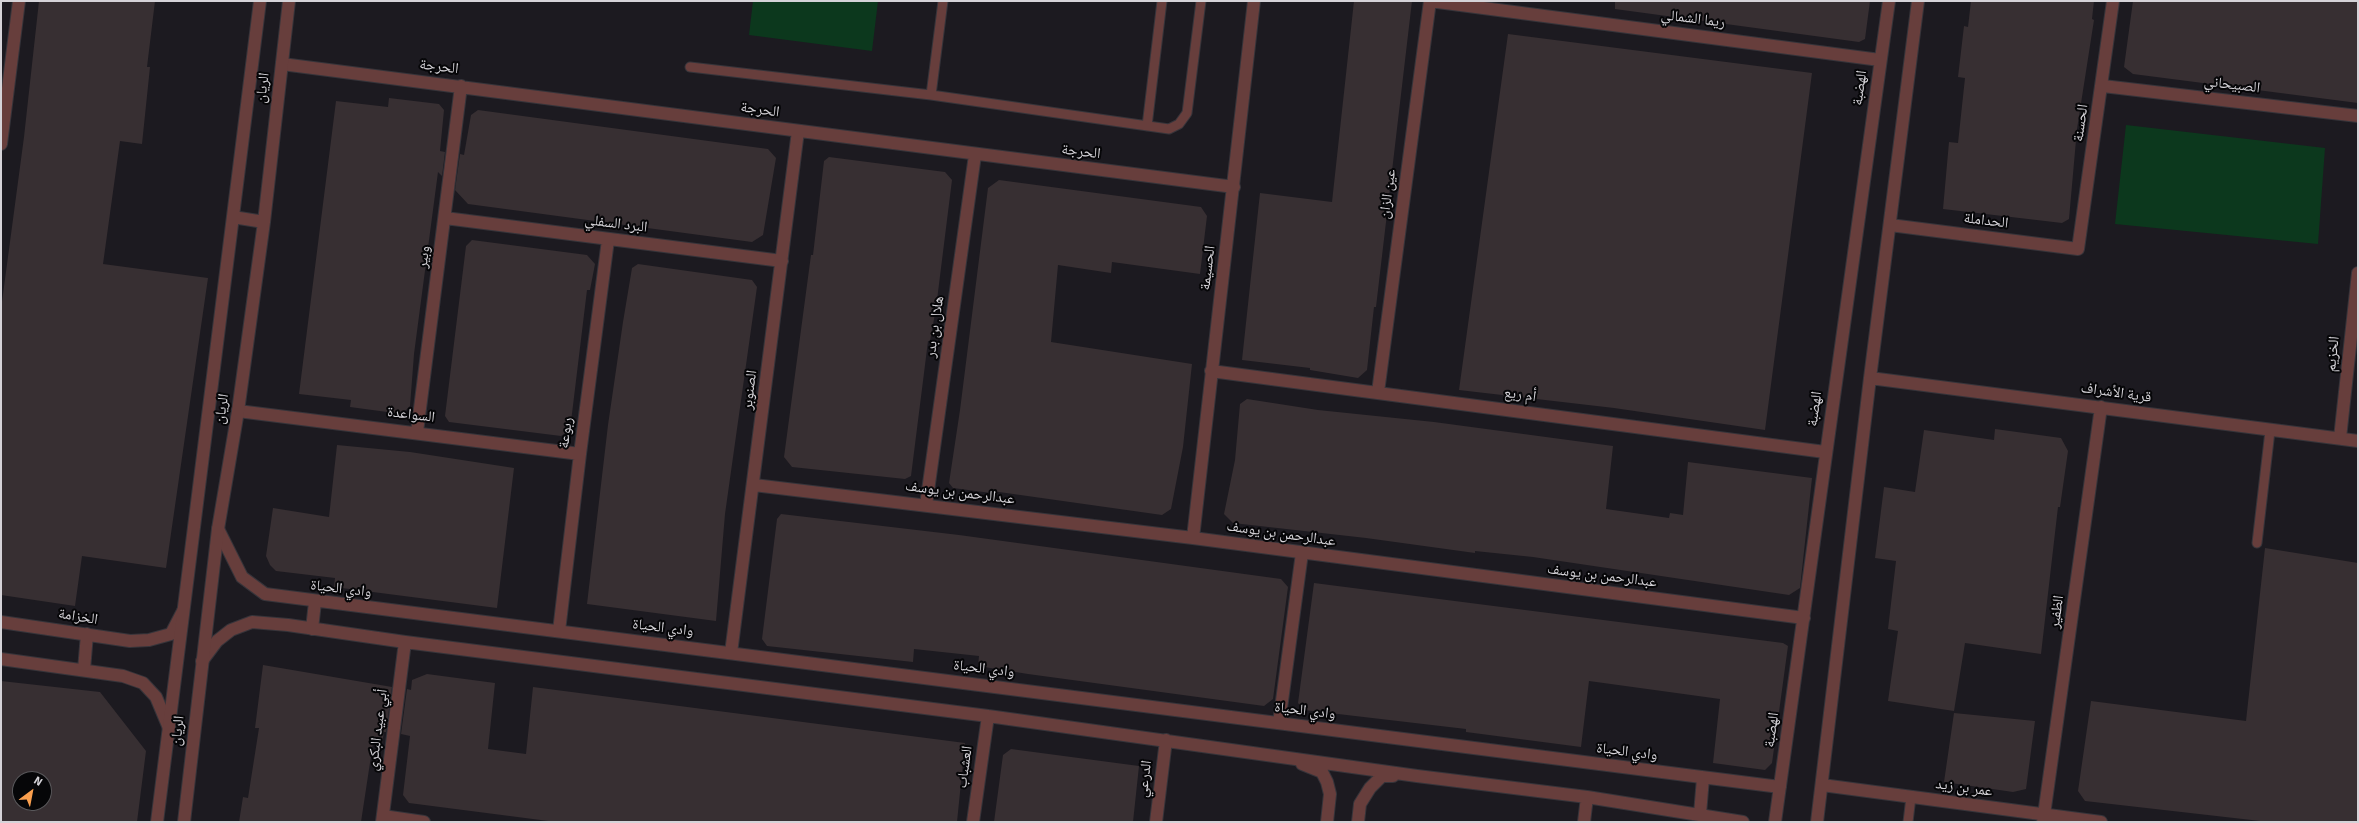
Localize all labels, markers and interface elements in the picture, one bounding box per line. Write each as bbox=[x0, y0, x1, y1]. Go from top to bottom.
street label: ريما الشمالي bbox=[1660, 6, 1726, 32]
street label: الحرجة bbox=[418, 56, 460, 78]
street label: الهضبة bbox=[1849, 69, 1871, 107]
street label: الريان bbox=[252, 72, 274, 104]
street label: الصبيحاني bbox=[2203, 73, 2261, 97]
street label: الحرجة bbox=[739, 98, 781, 122]
street label: الحسنة bbox=[2069, 103, 2093, 143]
street label: الحرجة bbox=[1060, 141, 1102, 163]
street label: عين الزان bbox=[1376, 168, 1400, 220]
street label: الحداملة bbox=[1963, 209, 2009, 233]
street label: البرد السفلي bbox=[584, 211, 648, 237]
street label: وبير bbox=[414, 245, 434, 269]
street label: الحسيمة bbox=[1196, 245, 1220, 291]
street label: هلال بن بدر bbox=[922, 295, 948, 359]
street label: الخزيم bbox=[2322, 335, 2344, 373]
street label: الصنوبر bbox=[739, 369, 761, 411]
street label: قرية الأشراف bbox=[2080, 379, 2152, 407]
street label: أم ريع bbox=[1503, 384, 1537, 406]
street label: الهضبة bbox=[1804, 390, 1826, 428]
street label: الريان bbox=[211, 393, 233, 425]
street label: السواعدة bbox=[386, 403, 436, 427]
street label: ربوعة bbox=[555, 416, 577, 450]
street label: عبدالرحمن بن يوسف bbox=[904, 477, 1016, 509]
street label: عبدالرحمن بن يوسف bbox=[1225, 517, 1337, 551]
street label: عبدالرحمن بن يوسف bbox=[1546, 560, 1658, 592]
street label: وادي الحياة bbox=[309, 576, 373, 602]
street label: الظفير bbox=[2046, 594, 2068, 630]
street label: الخزامة bbox=[57, 605, 99, 629]
street label: وادي الحياة bbox=[631, 615, 695, 641]
street label: وادي الحياة bbox=[952, 656, 1016, 682]
street label: أبي عبيد البكري bbox=[364, 688, 392, 772]
street label: وادي الحياة bbox=[1273, 698, 1337, 724]
street label: الهضبة bbox=[1761, 711, 1783, 749]
street label: الريان bbox=[167, 715, 189, 747]
street label: وادي الحياة bbox=[1595, 739, 1659, 765]
street label: العشباب bbox=[953, 745, 977, 789]
street label: الدرعي bbox=[1134, 759, 1156, 799]
north arrow bbox=[12, 771, 52, 811]
text: N bbox=[31, 774, 45, 789]
street label: عمر بن زيد bbox=[1934, 775, 1994, 801]

